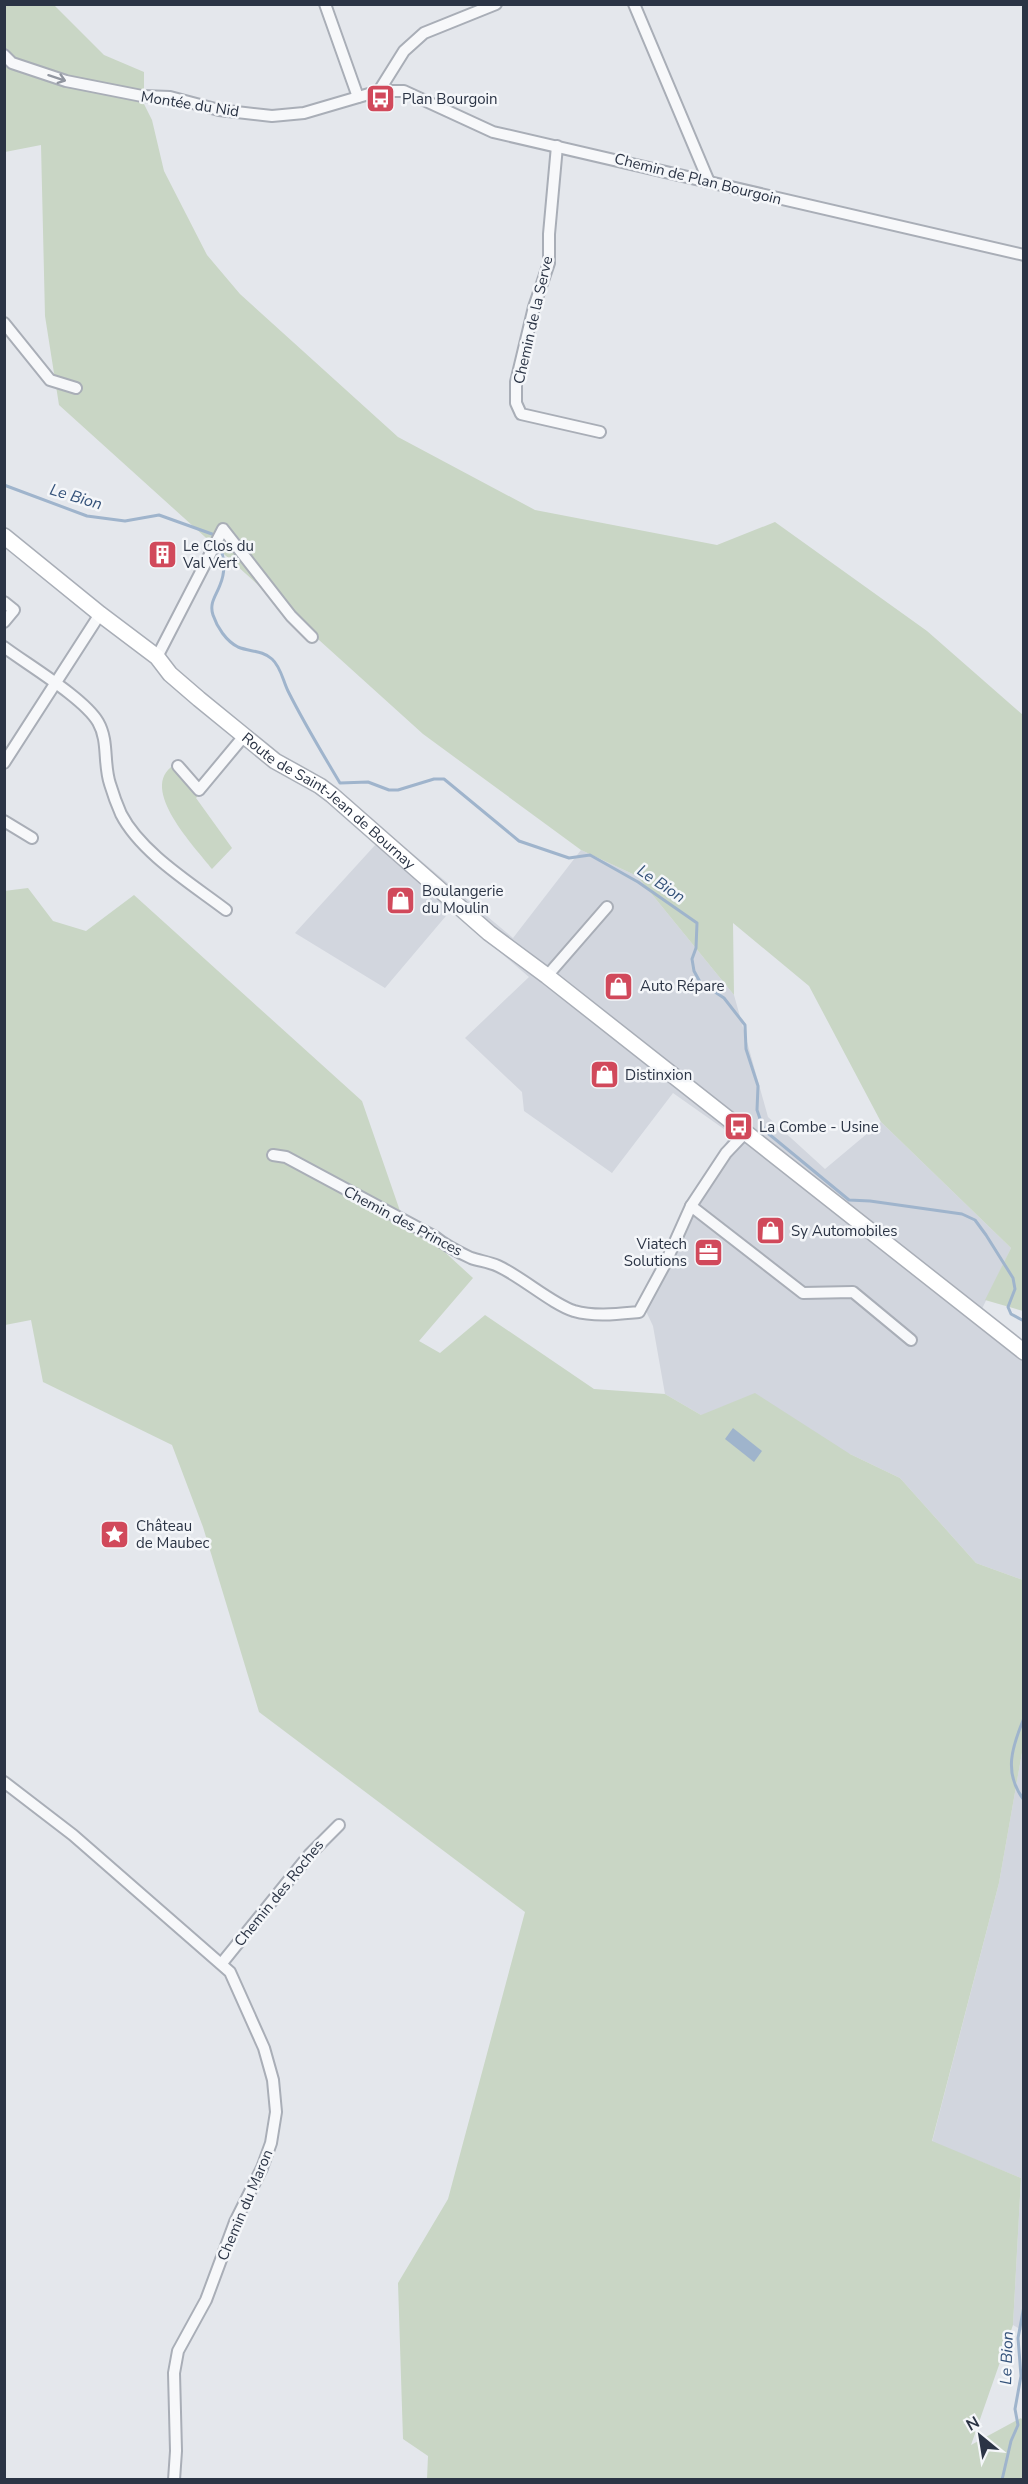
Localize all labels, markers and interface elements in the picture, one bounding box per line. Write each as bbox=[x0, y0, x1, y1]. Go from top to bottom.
one-way arrow bbox=[47, 73, 66, 84]
bus stop icon: Plan Bourgoin bbox=[365, 83, 397, 115]
street label: Montée du Nid bbox=[140, 86, 240, 122]
place label: Plan Bourgoin bbox=[402, 89, 498, 109]
street label: Chemin de Plan Bourgoin bbox=[612, 149, 784, 209]
street label: Chemin de la Serve bbox=[509, 254, 557, 386]
water label: Le Bion bbox=[47, 479, 105, 515]
place label: Le Clos du Val Vert bbox=[182, 536, 254, 573]
building icon: Le Clos du Val Vert bbox=[146, 539, 178, 571]
street label: Route de Saint-Jean de Bournay bbox=[237, 728, 420, 874]
water label: Le Bion bbox=[633, 860, 689, 908]
place label: Boulangerie du Moulin bbox=[422, 881, 503, 918]
shop icon: Boulangerie du Moulin bbox=[385, 884, 417, 916]
shop icon: Auto Répare bbox=[603, 970, 635, 1002]
place label: Auto Répare bbox=[640, 976, 725, 996]
shop icon: Distinxion bbox=[588, 1059, 620, 1091]
place label: Distinxion bbox=[625, 1065, 692, 1085]
bus stop icon: La Combe - Usine bbox=[722, 1111, 754, 1143]
place label: La Combe - Usine bbox=[759, 1117, 879, 1137]
street label: Chemin des Princes bbox=[340, 1181, 466, 1261]
shop icon: Sy Automobiles bbox=[754, 1215, 786, 1247]
place label: Sy Automobiles bbox=[791, 1221, 898, 1241]
place label: Viatech Solutions bbox=[624, 1234, 687, 1271]
office icon: Viatech Solutions bbox=[692, 1237, 724, 1269]
place label: Château de Maubec bbox=[136, 1516, 209, 1553]
place icon: Château de Maubec bbox=[99, 1519, 131, 1551]
street label: Chemin des Roches bbox=[230, 1835, 328, 1951]
street label: Chemin du Maron bbox=[213, 2146, 277, 2264]
water label: Le Bion bbox=[995, 2331, 1019, 2385]
north arrow bbox=[950, 2406, 1010, 2466]
text: N bbox=[962, 2411, 984, 2436]

